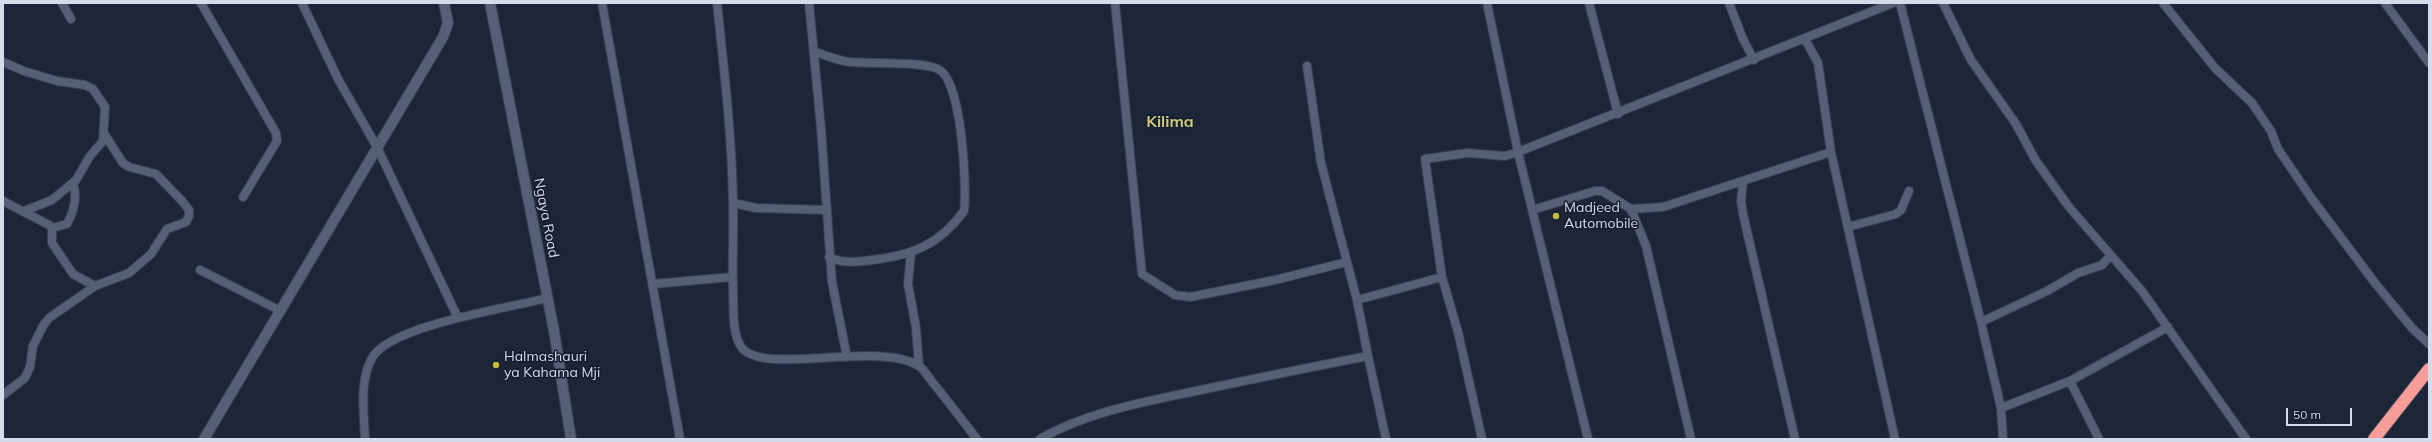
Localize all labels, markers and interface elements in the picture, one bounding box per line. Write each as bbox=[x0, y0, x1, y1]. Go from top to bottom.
district label: Kilima bbox=[1146, 112, 1194, 132]
street label: Ngaya Road bbox=[530, 177, 562, 259]
place label: Madjeed Automobile bbox=[1564, 200, 1638, 232]
marker: Madjeed Automobile bbox=[1551, 211, 1561, 221]
place label: Halmashauri ya Kahama Mji bbox=[504, 349, 600, 382]
marker: Halmashauri ya Kahama Mji bbox=[491, 360, 501, 370]
scale bar bbox=[2288, 400, 2354, 426]
text: 50 m bbox=[2293, 407, 2321, 422]

